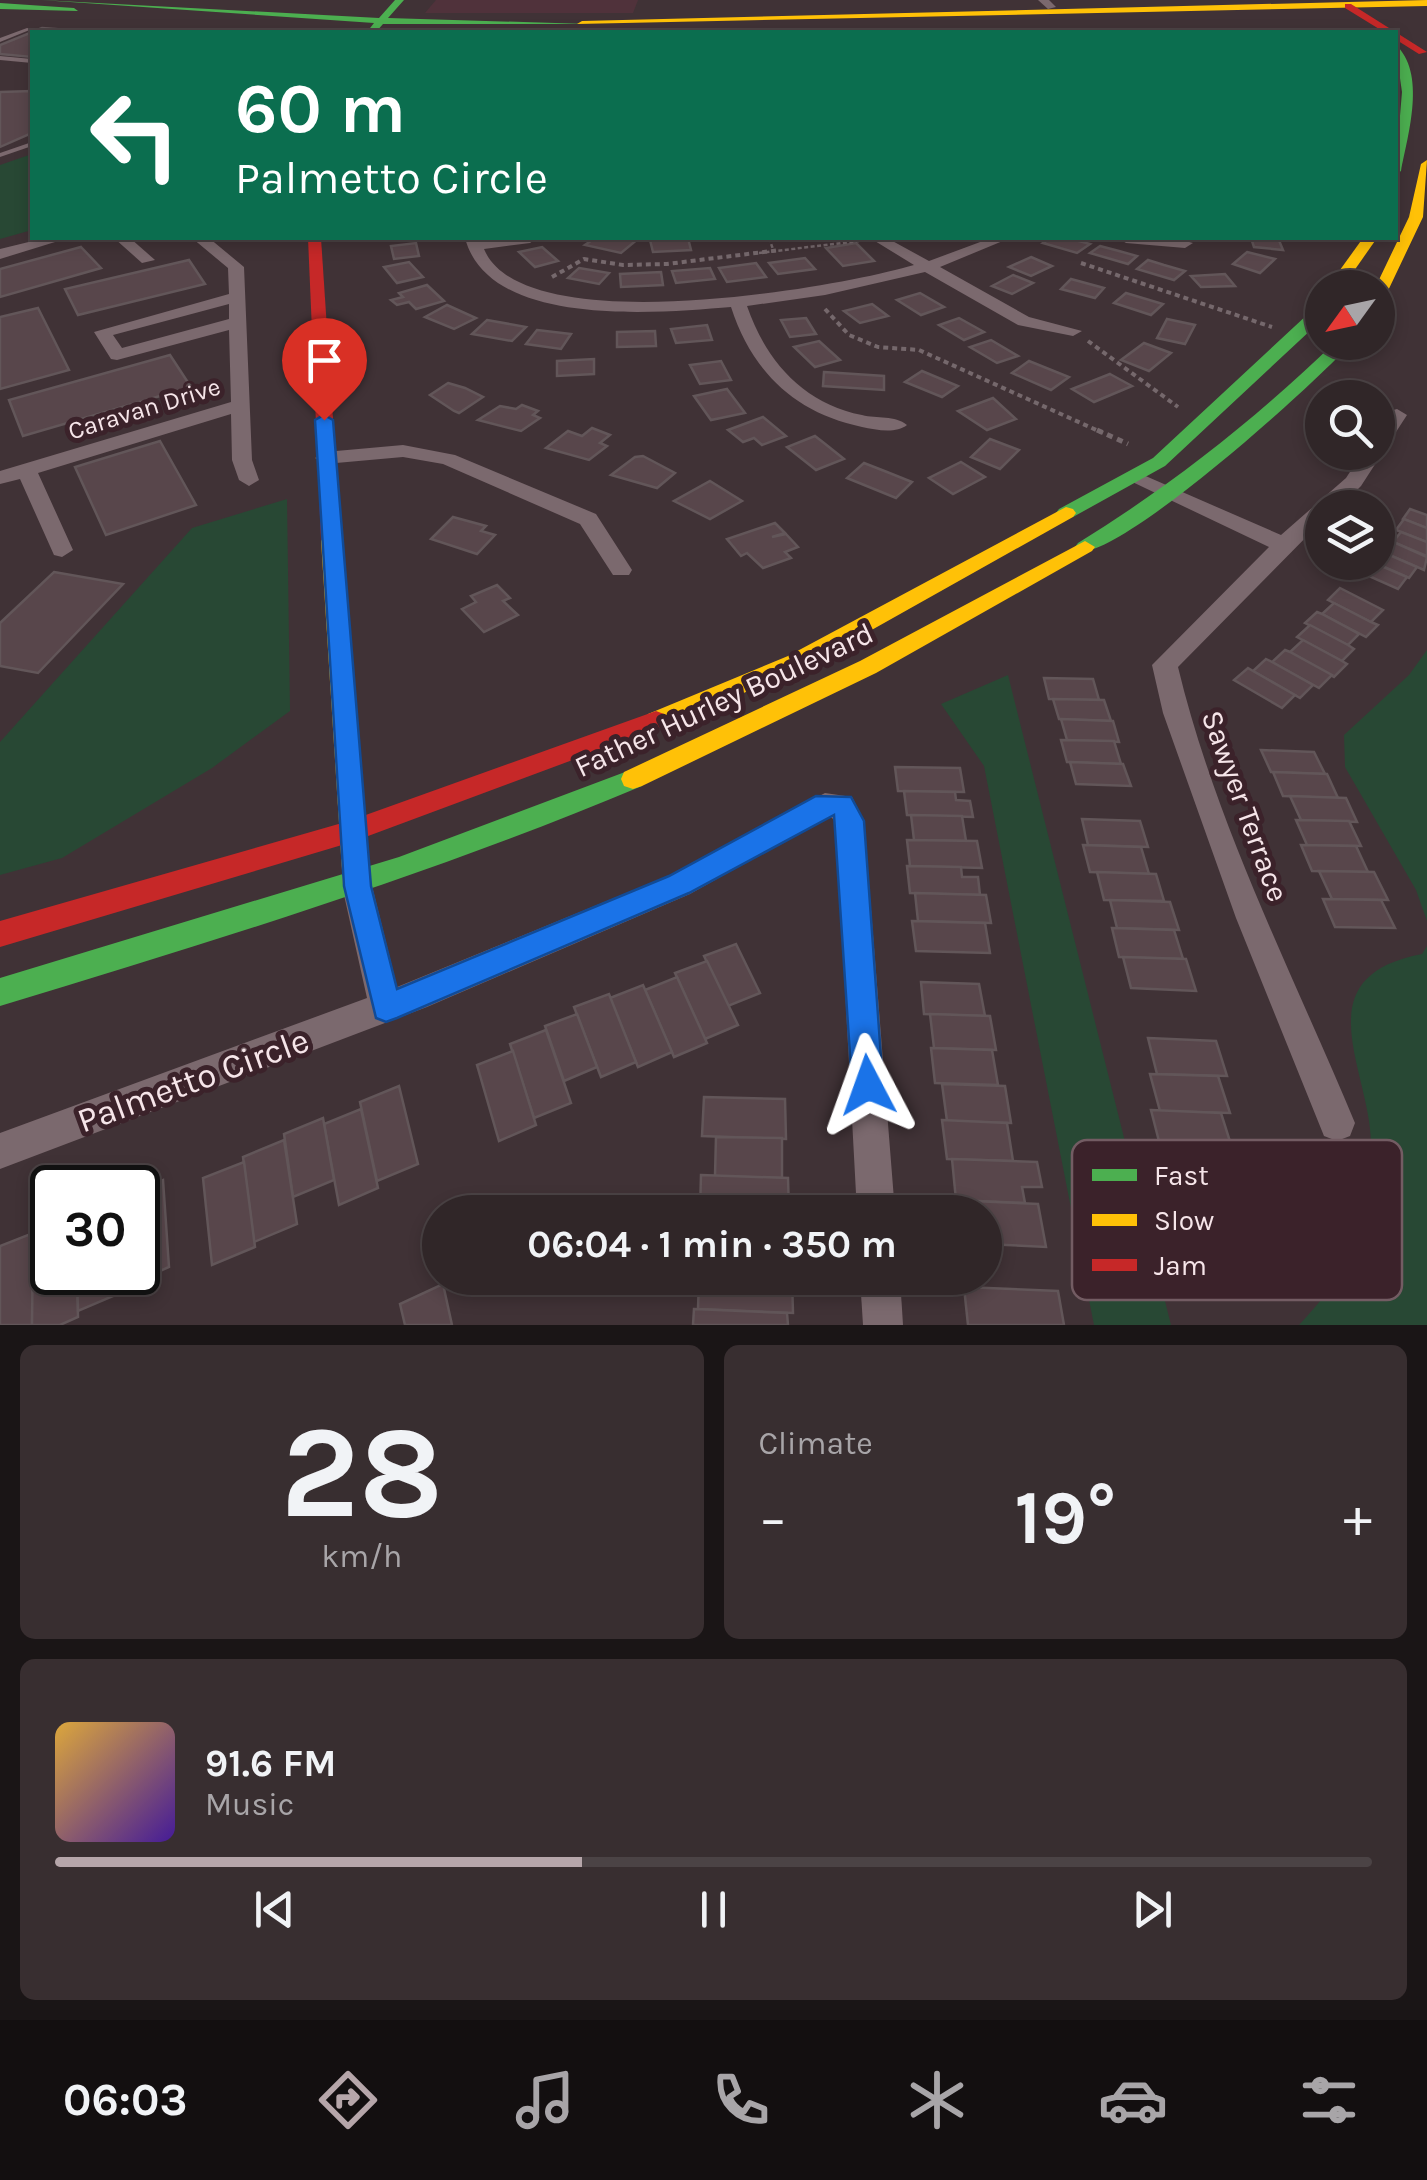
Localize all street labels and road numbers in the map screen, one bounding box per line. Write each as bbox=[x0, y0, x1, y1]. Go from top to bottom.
street label: Caravan Drive bbox=[65, 372, 224, 445]
street label: Father Hurley Boulevard bbox=[569, 615, 879, 785]
street label: Sawyer Terrace bbox=[1194, 705, 1296, 907]
street label: Palmetto Circle bbox=[72, 1020, 314, 1141]

